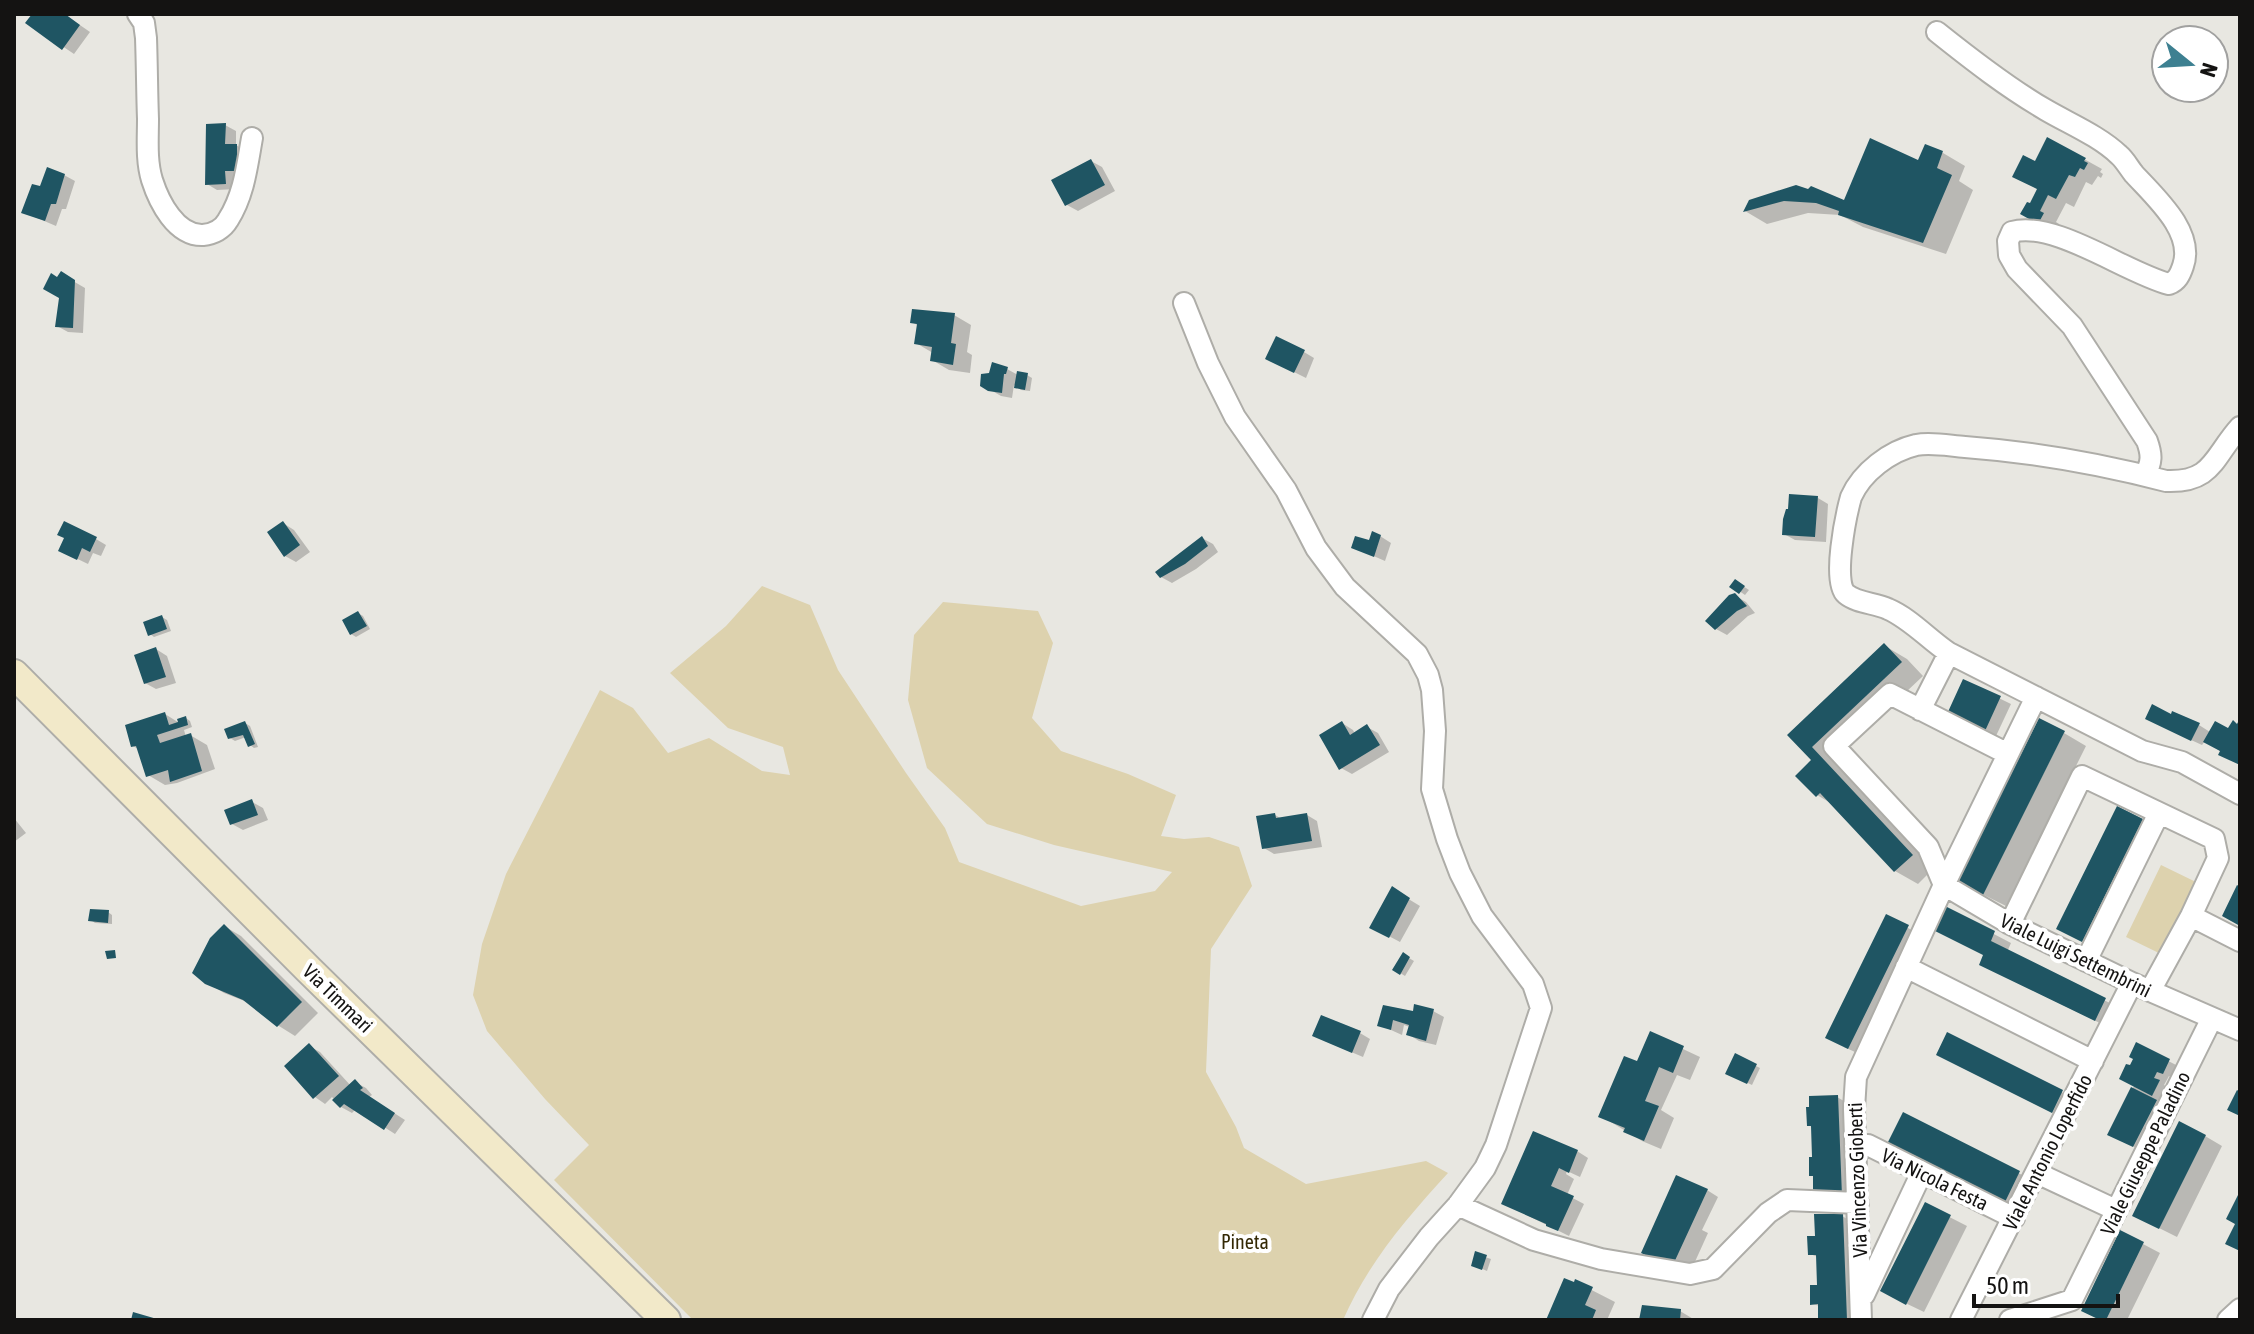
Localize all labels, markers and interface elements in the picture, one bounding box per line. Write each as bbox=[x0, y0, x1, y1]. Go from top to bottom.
north arrow bbox=[2150, 24, 2230, 104]
text: N bbox=[2195, 60, 2223, 80]
street label: Viale Luigi Settembrini bbox=[1997, 908, 2155, 1002]
street label: Via Timmari bbox=[298, 959, 378, 1037]
street label: Viale Giuseppe Paladino bbox=[2095, 1068, 2195, 1238]
street label: Viale Antonio Loperfido bbox=[1998, 1070, 2096, 1234]
street label: Via Vincenzo Gioberti bbox=[1843, 1102, 1871, 1258]
street label: Via Nicola Festa bbox=[1878, 1143, 1992, 1215]
park label: Pineta bbox=[1221, 1230, 1269, 1253]
scale bar bbox=[1974, 1258, 2118, 1308]
text: 50 m bbox=[1986, 1272, 2029, 1299]

